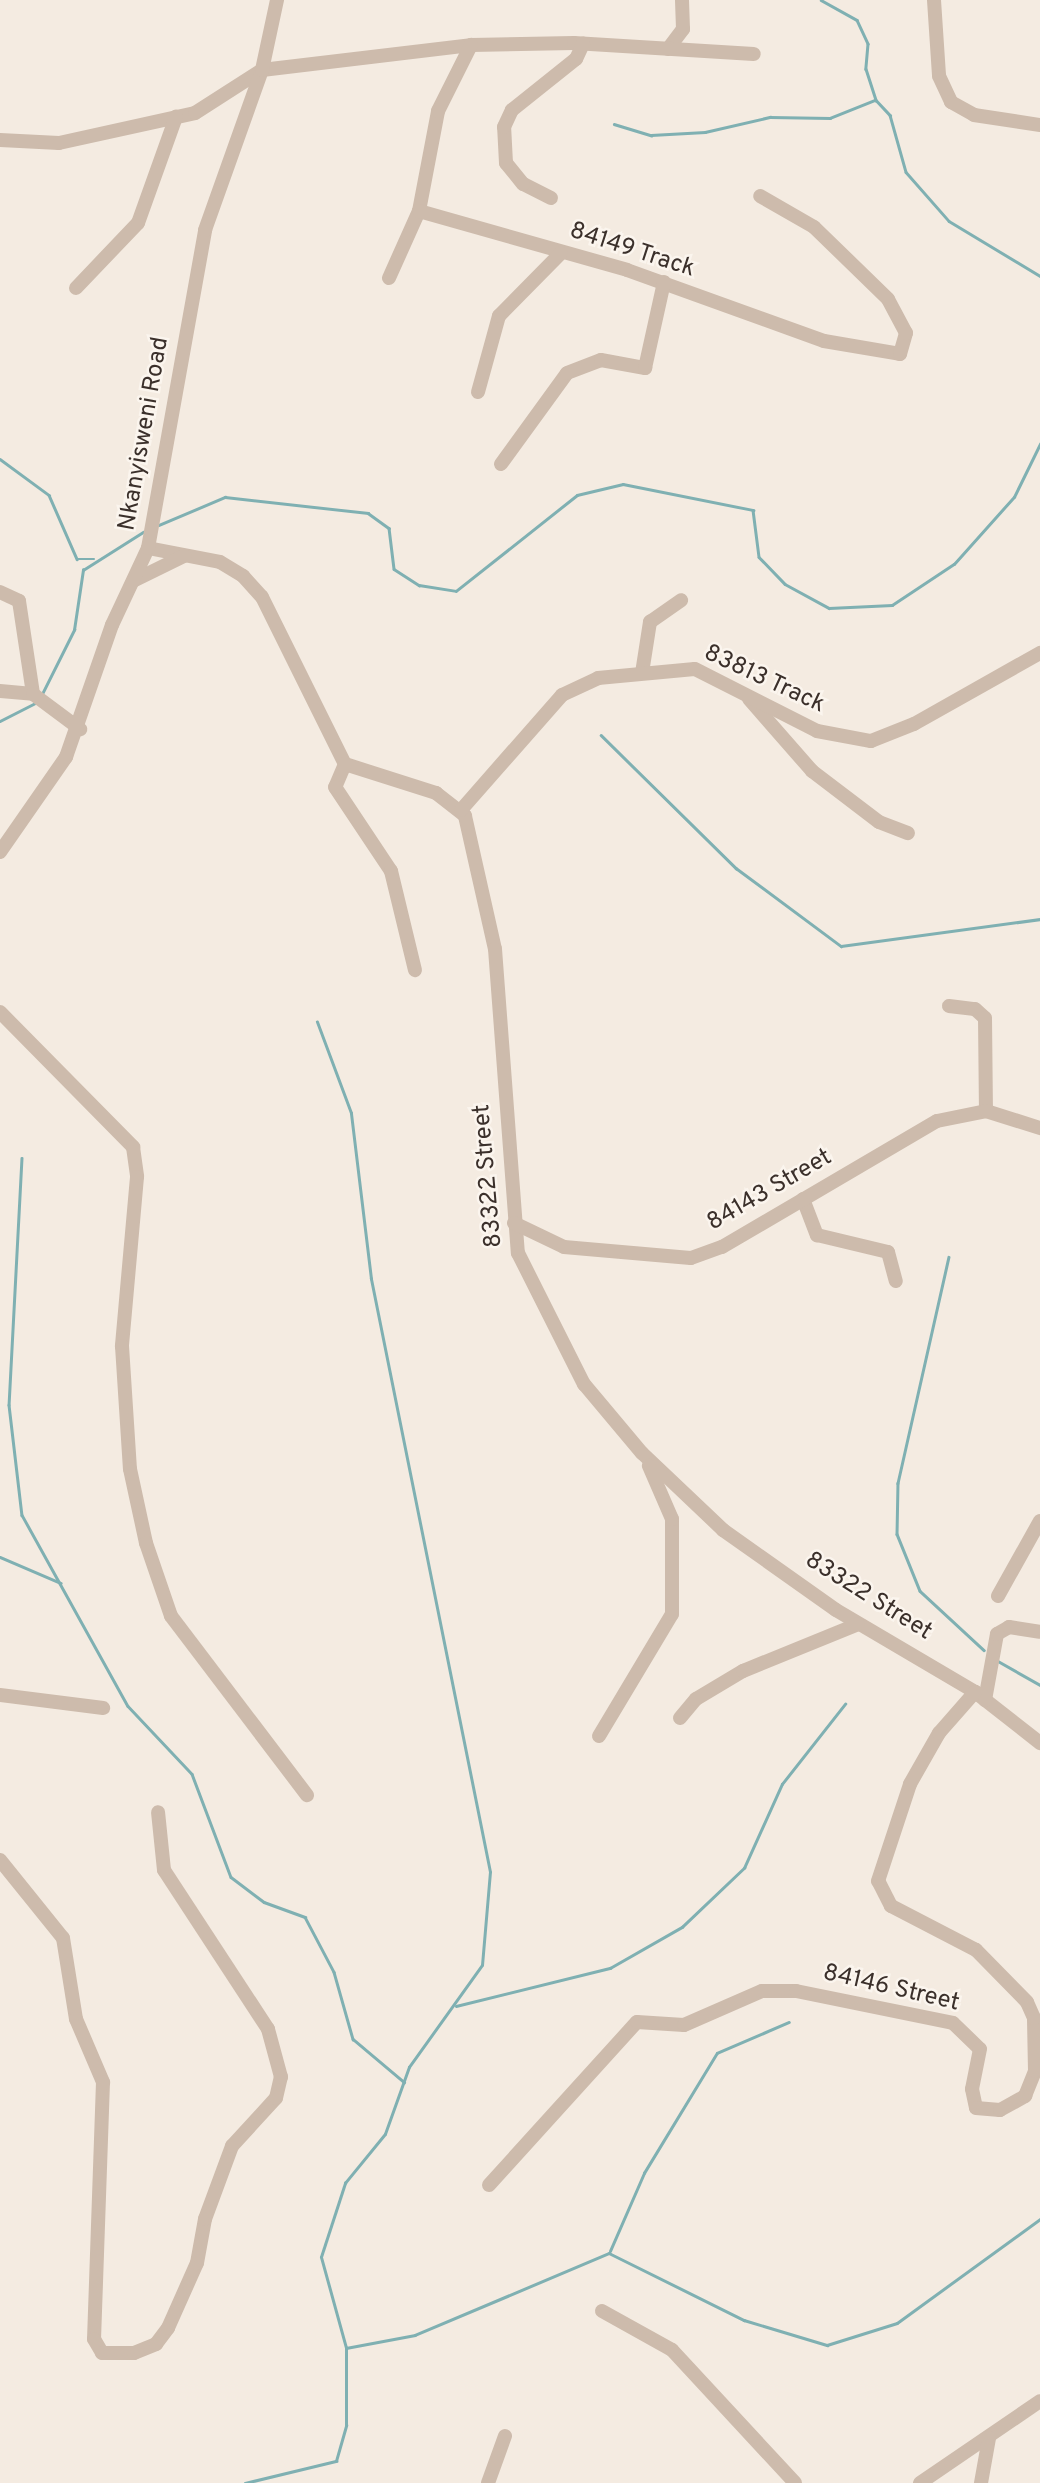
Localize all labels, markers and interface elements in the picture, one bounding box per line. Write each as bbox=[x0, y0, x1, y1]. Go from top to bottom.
street label: 84149 Track bbox=[565, 217, 699, 285]
street label: Nkanyisweni Road bbox=[114, 335, 176, 533]
street label: 83813 Track bbox=[698, 639, 830, 721]
street label: 83322 Street bbox=[468, 1103, 510, 1249]
street label: 84143 Street bbox=[703, 1144, 837, 1238]
street label: 83322 Street bbox=[799, 1547, 937, 1647]
street label: 84146 Street bbox=[820, 1959, 962, 2019]

